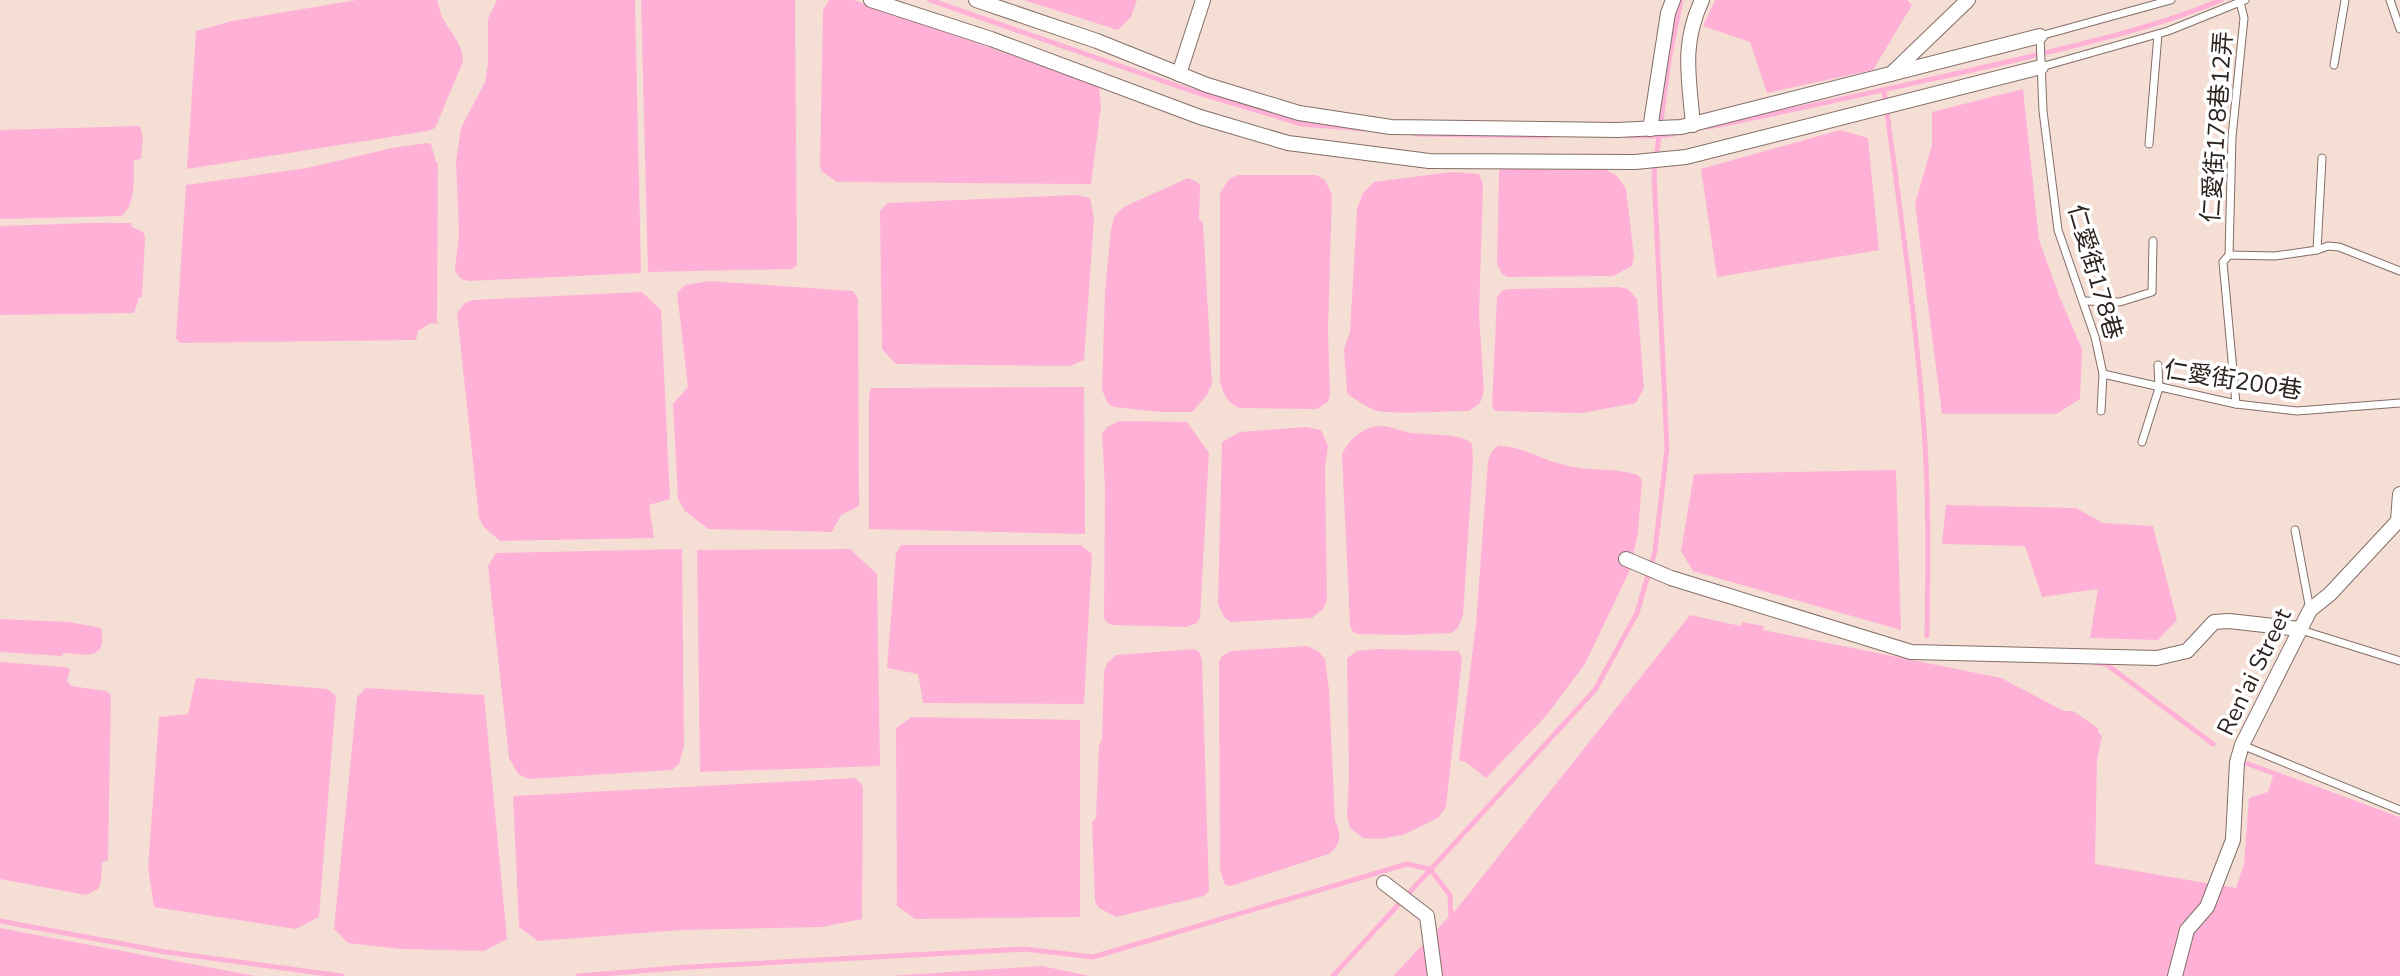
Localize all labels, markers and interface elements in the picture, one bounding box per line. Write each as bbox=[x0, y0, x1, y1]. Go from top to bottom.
street label: 仁愛街178巷12弄 bbox=[2194, 30, 2240, 224]
street label: 仁愛街178巷 bbox=[2060, 201, 2130, 343]
street label: 仁愛街200巷 bbox=[2162, 353, 2304, 407]
street label: Ren'ai Street bbox=[2209, 603, 2299, 741]

